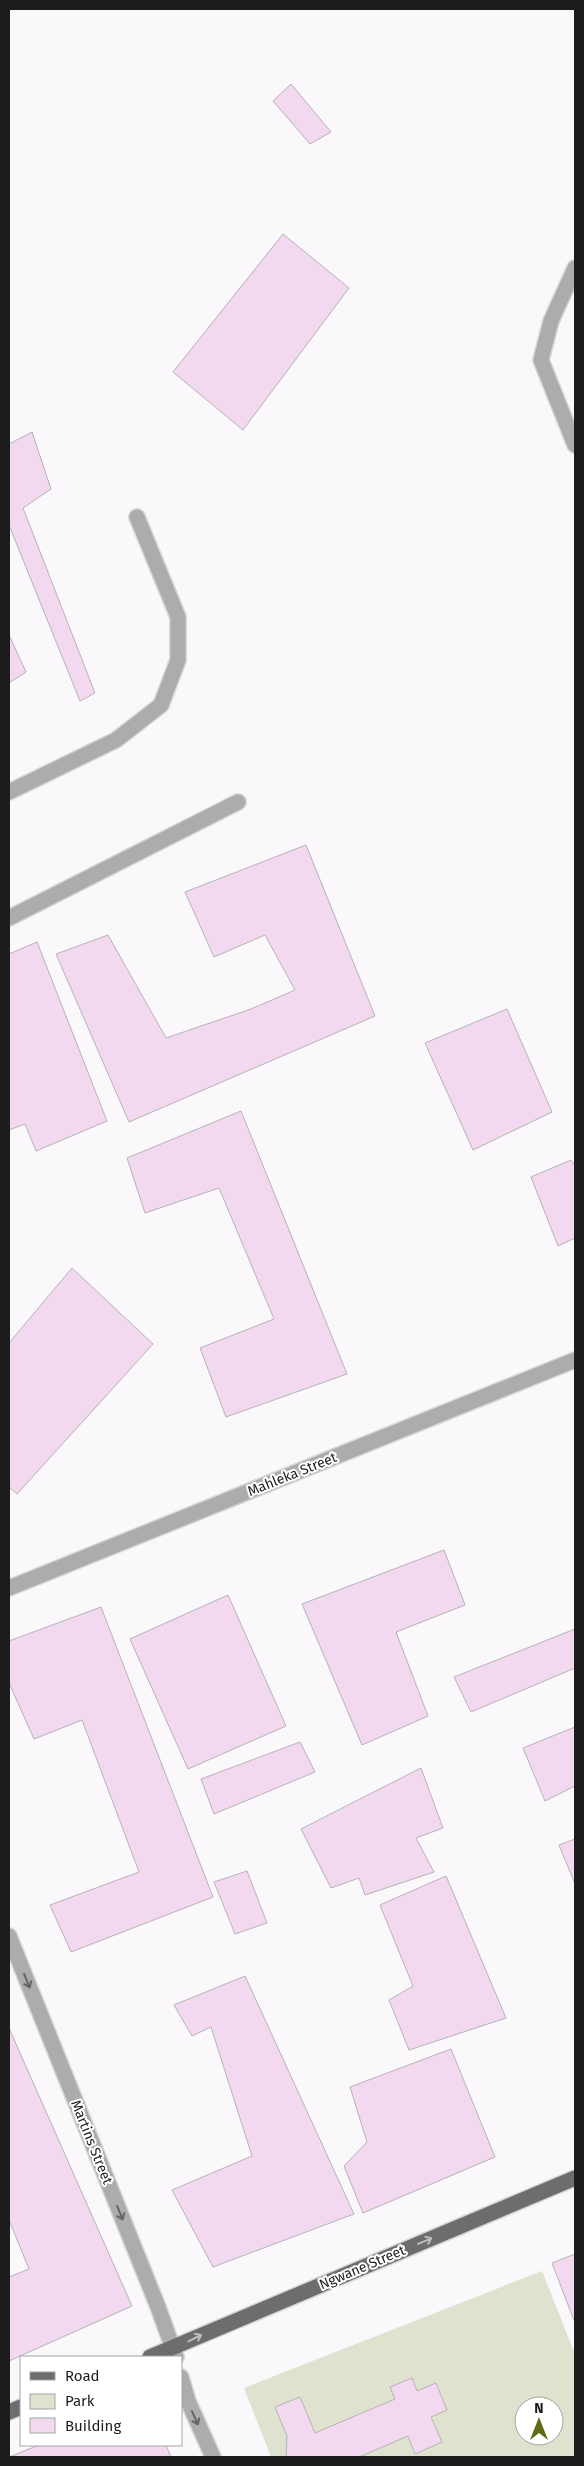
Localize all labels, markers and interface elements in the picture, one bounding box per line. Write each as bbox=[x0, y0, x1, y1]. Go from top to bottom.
street label: Mahleka Street bbox=[245, 1449, 340, 1500]
one-way arrow bbox=[23, 1973, 32, 1988]
street label: Martins Street bbox=[67, 2098, 117, 2188]
one-way arrow bbox=[116, 2205, 125, 2220]
one-way arrow bbox=[417, 2236, 432, 2245]
street label: Ngwane Street bbox=[317, 2241, 409, 2293]
one-way arrow bbox=[187, 2333, 202, 2342]
legend bbox=[20, 2356, 182, 2446]
text: Road bbox=[65, 2367, 100, 2385]
text: Park bbox=[65, 2392, 95, 2410]
north arrow bbox=[514, 2396, 564, 2446]
text: N bbox=[534, 2400, 544, 2417]
one-way arrow bbox=[191, 2410, 201, 2425]
text: Building bbox=[65, 2417, 121, 2435]

